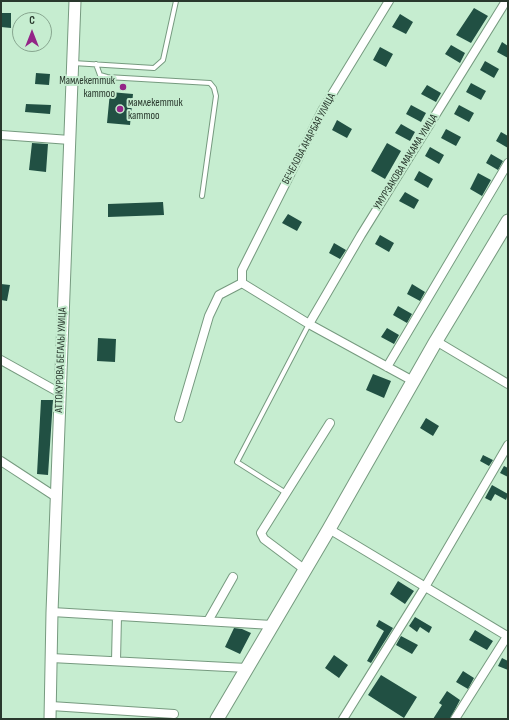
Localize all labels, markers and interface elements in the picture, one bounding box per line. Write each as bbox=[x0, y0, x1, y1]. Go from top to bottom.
north arrow bbox=[12, 12, 52, 52]
text: С bbox=[29, 14, 35, 27]
place label: Мамлекеттик каттоо bbox=[59, 74, 115, 100]
marker: Мамлекеттик каттоо bbox=[118, 82, 128, 92]
street label: БЕЧЕЛОВА АНАРБАЯ УЛИЦА bbox=[279, 91, 339, 187]
place label: мамлекеттик каттоо bbox=[128, 96, 183, 122]
marker: мамлекеттик каттоо bbox=[115, 104, 125, 114]
street label: УМУРЗАКОВА МАКАМА УЛИЦА bbox=[371, 112, 441, 212]
street label: АТТОКУРОВА БЕГАЛЫ УЛИЦА bbox=[53, 307, 69, 413]

